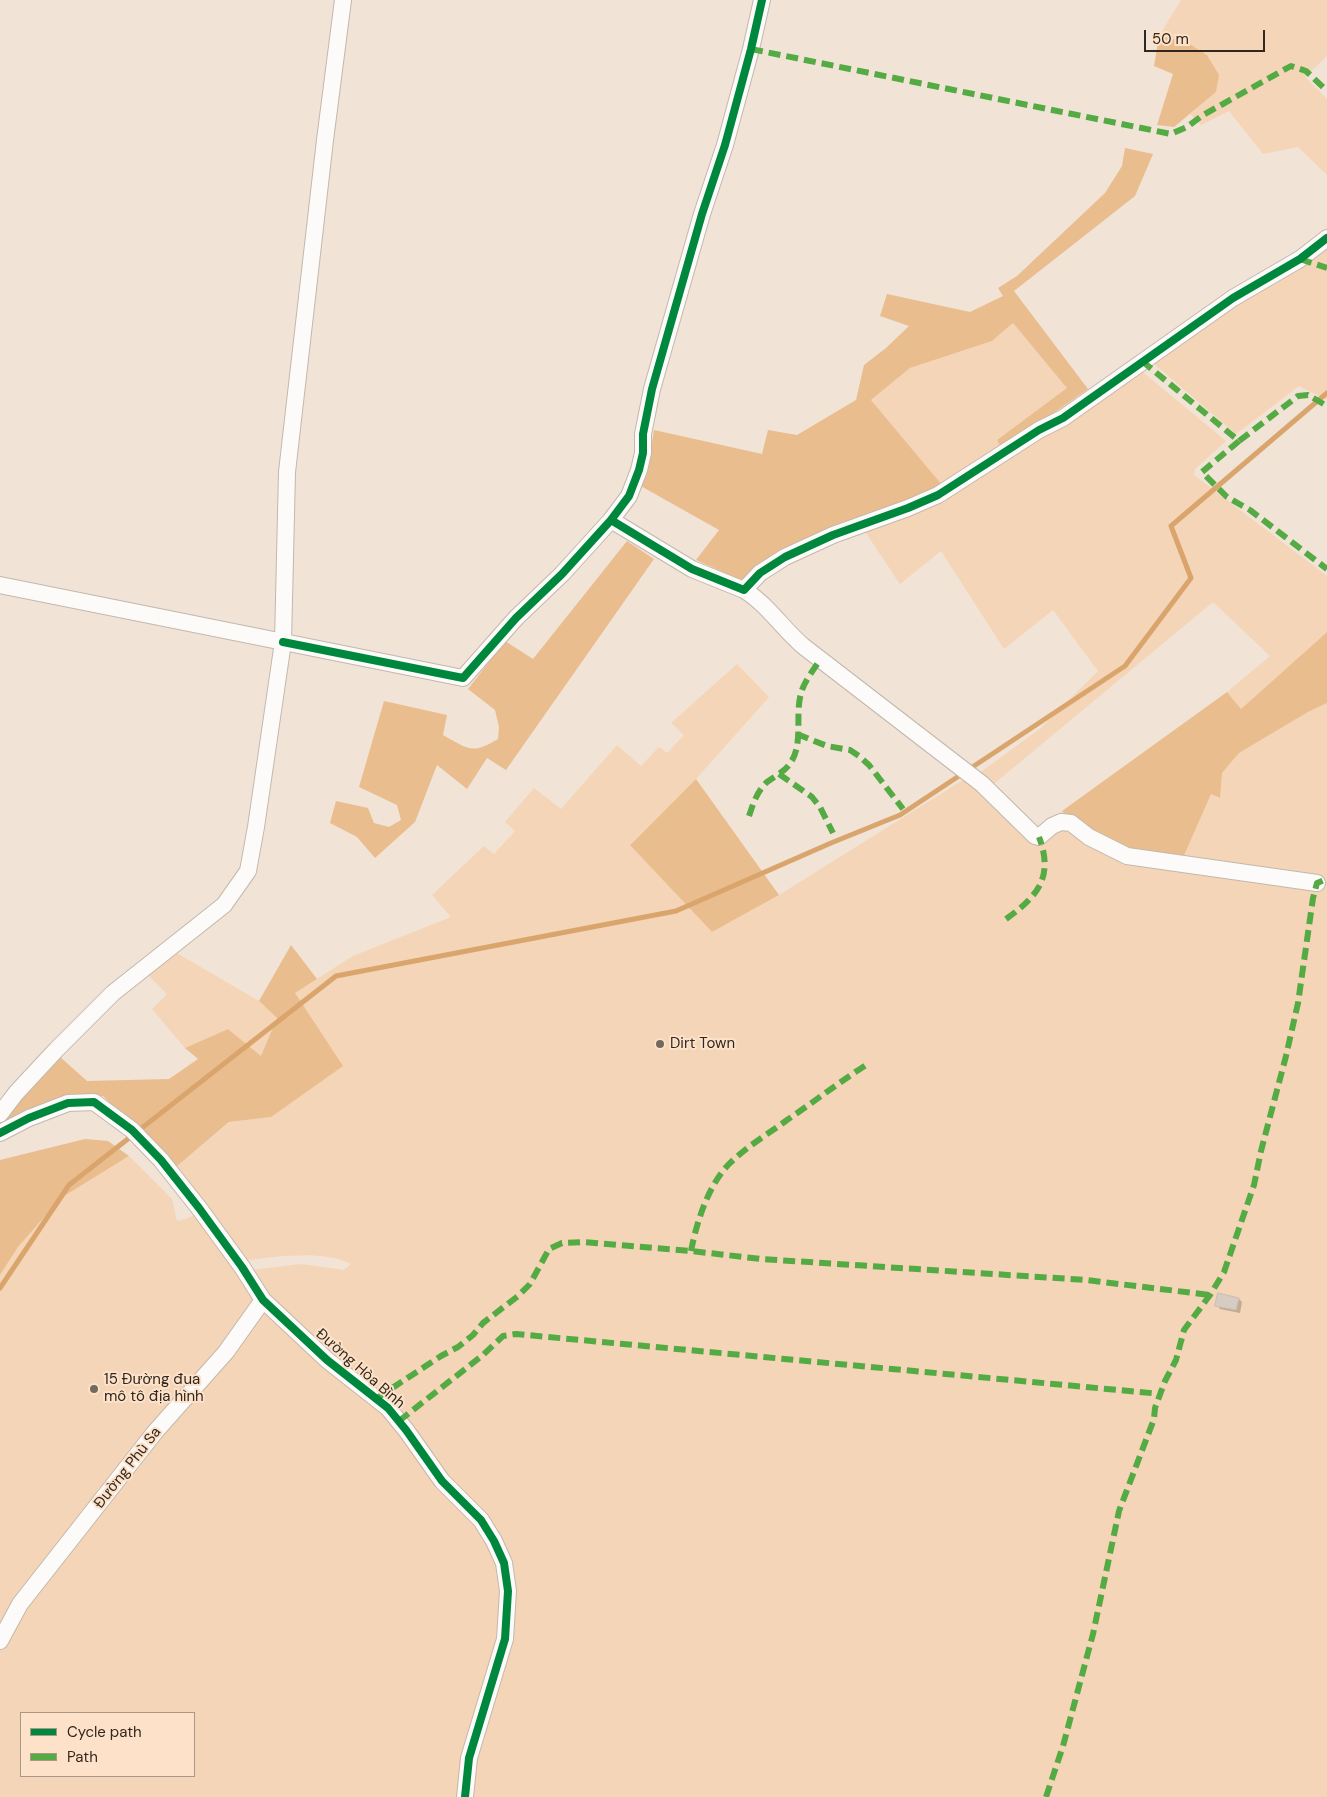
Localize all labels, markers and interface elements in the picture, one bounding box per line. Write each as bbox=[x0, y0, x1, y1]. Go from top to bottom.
scale bar bbox=[1147, 20, 1268, 52]
text: 50 m bbox=[1152, 29, 1189, 49]
place label: Dirt Town bbox=[670, 1035, 735, 1053]
marker: Dirt Town bbox=[654, 1038, 666, 1050]
street label: Đường Hòa Bình bbox=[312, 1325, 408, 1413]
place label: 15 Đường đua mô tô địa hình bbox=[104, 1371, 204, 1406]
marker: 15 Đường đua mô tô địa hình bbox=[88, 1383, 100, 1395]
street label: Đường Phù Sa bbox=[91, 1424, 165, 1512]
legend bbox=[20, 1712, 195, 1777]
text: Cycle path bbox=[67, 1722, 142, 1742]
text: Path bbox=[67, 1747, 98, 1767]

